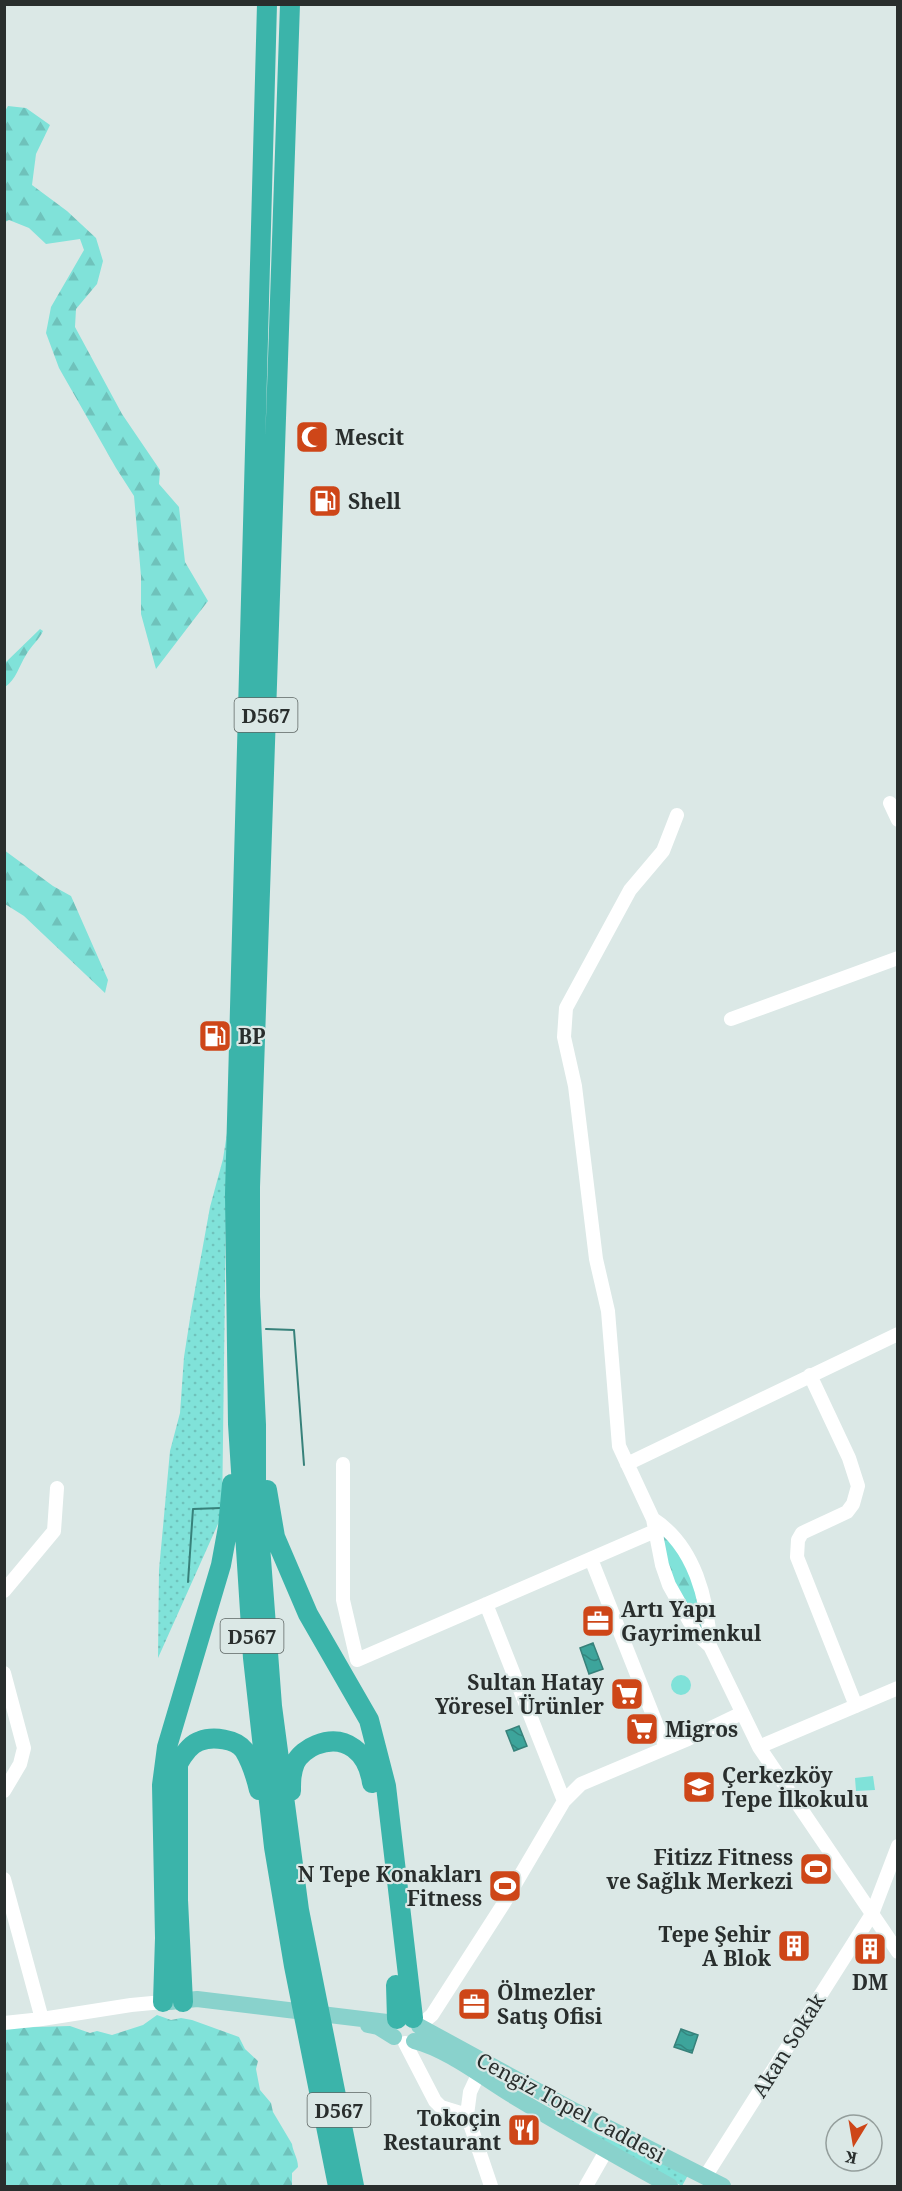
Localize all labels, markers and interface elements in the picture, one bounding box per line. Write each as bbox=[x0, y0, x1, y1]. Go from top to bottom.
mosque icon: Mescit bbox=[294, 419, 330, 455]
place label: Mescit bbox=[335, 423, 405, 451]
fuel station icon: Shell bbox=[307, 483, 343, 519]
place label: Shell bbox=[348, 487, 402, 515]
road number: D567 bbox=[234, 698, 298, 732]
fuel station icon: BP bbox=[197, 1018, 233, 1054]
place label: BP bbox=[238, 1022, 266, 1050]
place label: Artı Yapı Gayrimenkul bbox=[621, 1595, 762, 1647]
office icon: Artı Yapı Gayrimenkul bbox=[580, 1603, 616, 1639]
road number: D567 bbox=[220, 1619, 284, 1653]
place label: Sultan Hatay Yöresel Ürünler bbox=[435, 1668, 605, 1720]
supermarket icon: Sultan Hatay Yöresel Ürünler bbox=[609, 1676, 645, 1712]
supermarket icon: Migros bbox=[624, 1711, 660, 1747]
place label: Migros bbox=[665, 1715, 738, 1743]
place label: Çerkezköy Tepe İlkokulu bbox=[722, 1761, 868, 1813]
school or university icon: Çerkezköy Tepe İlkokulu bbox=[681, 1769, 717, 1805]
place label: Fitizz Fitness ve Sağlık Merkezi bbox=[606, 1843, 794, 1895]
sports icon: Fitizz Fitness ve Sağlık Merkezi bbox=[798, 1851, 834, 1887]
place label: N Tepe Konakları Fitness bbox=[298, 1860, 483, 1912]
sports icon: N Tepe Konakları Fitness bbox=[487, 1868, 523, 1904]
place label: Tepe Şehir A Blok bbox=[659, 1920, 772, 1972]
building icon: Tepe Şehir A Blok bbox=[776, 1928, 812, 1964]
building icon: DM bbox=[852, 1931, 888, 1967]
place label: DM bbox=[852, 1968, 888, 1996]
place label: Ölmezler Satış Ofisi bbox=[497, 1978, 603, 2030]
office icon: Ölmezler Satış Ofisi bbox=[456, 1986, 492, 2022]
street label: Akan Sokak bbox=[745, 1987, 831, 2102]
street label: Cengiz Topel Caddesi bbox=[472, 2045, 670, 2169]
road number: D567 bbox=[308, 2093, 370, 2127]
place label: Tokoçin Restaurant bbox=[383, 2104, 501, 2156]
restaurant icon: Tokoçin Restaurant bbox=[506, 2112, 542, 2148]
north arrow bbox=[824, 2113, 884, 2173]
text: K bbox=[843, 2146, 859, 2170]

